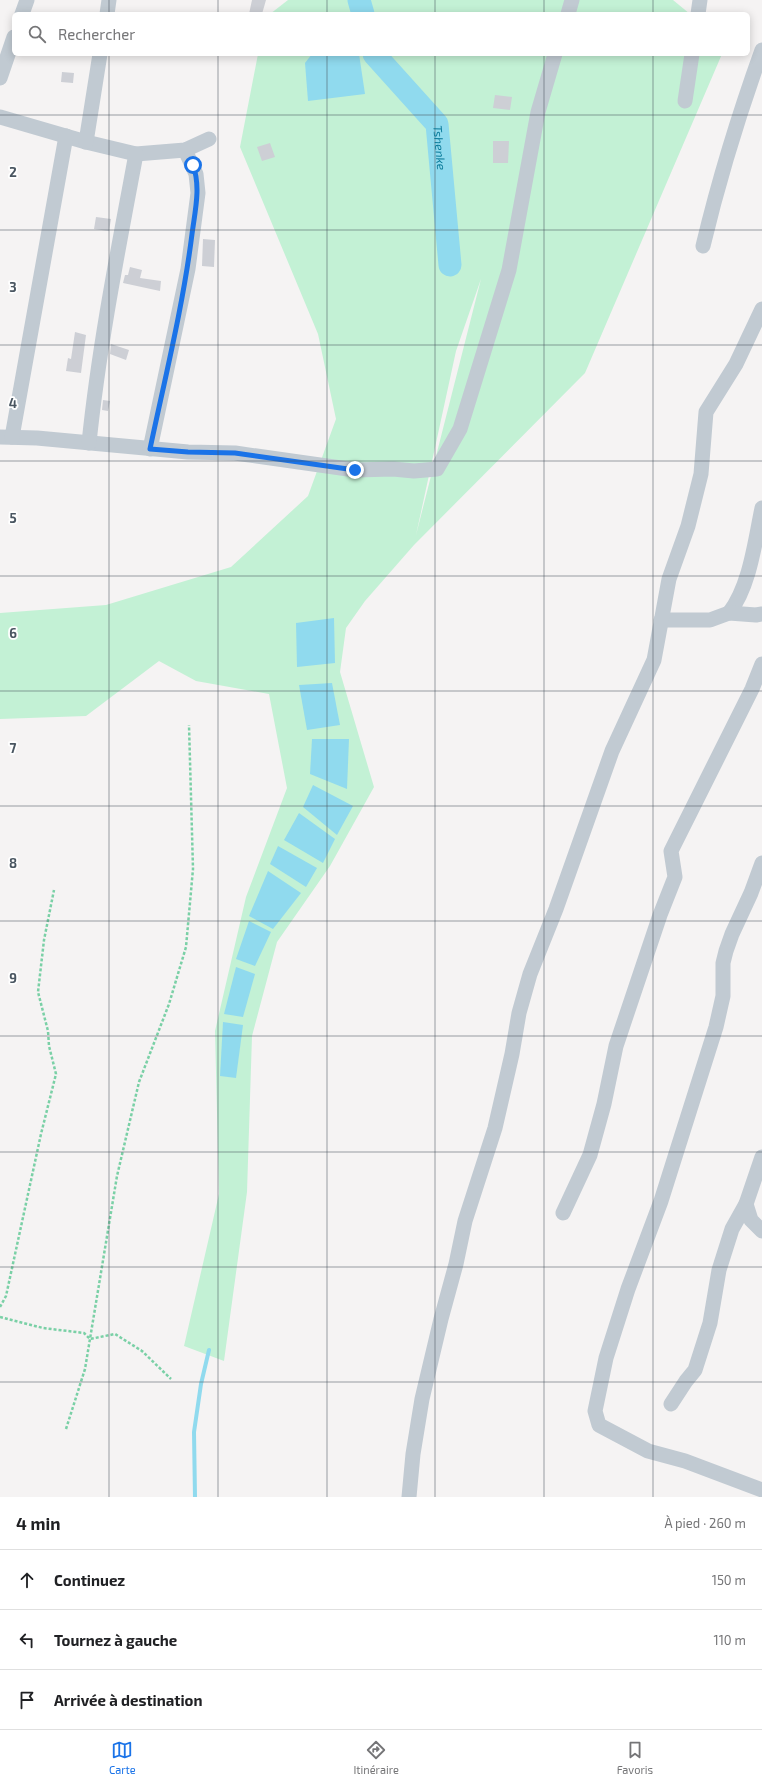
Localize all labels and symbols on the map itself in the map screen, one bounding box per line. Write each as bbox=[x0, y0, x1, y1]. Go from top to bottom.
water label: Tshenke bbox=[431, 125, 449, 171]
route start bbox=[184, 156, 202, 174]
text: 2 bbox=[9, 164, 17, 180]
text: 3 bbox=[9, 279, 17, 295]
text: 4 bbox=[9, 395, 17, 411]
route end bbox=[346, 461, 364, 479]
text: 5 bbox=[9, 510, 17, 526]
text: 6 bbox=[9, 625, 17, 641]
text: 7 bbox=[10, 740, 17, 756]
text: 8 bbox=[9, 855, 17, 871]
text: 9 bbox=[9, 970, 17, 986]

